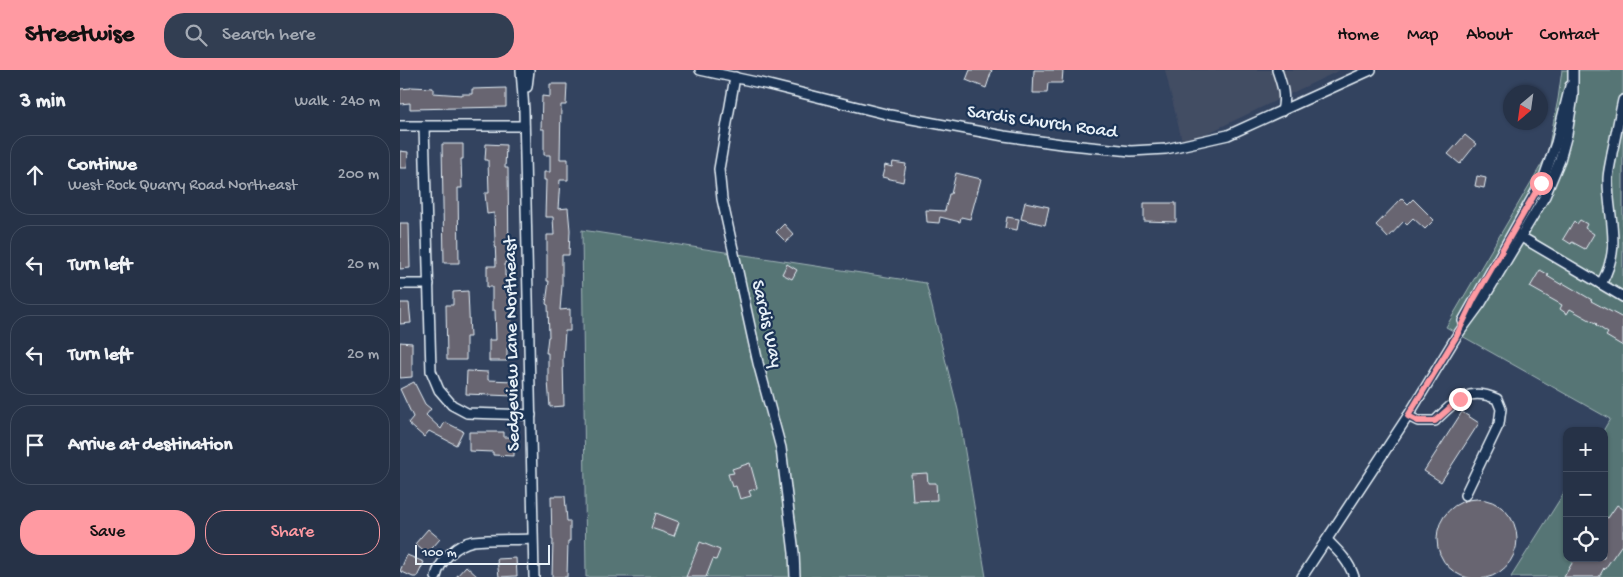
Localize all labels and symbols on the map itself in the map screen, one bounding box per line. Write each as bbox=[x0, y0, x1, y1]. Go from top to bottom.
north arrow bbox=[1503, 85, 1548, 130]
street label: Sardis Church Road bbox=[965, 101, 1121, 145]
route start bbox=[1530, 172, 1553, 195]
street label: Sedgeview Lane Northeast bbox=[500, 234, 526, 452]
street label: Sardis Way bbox=[745, 278, 787, 371]
route end bbox=[1449, 388, 1472, 411]
scale bar bbox=[415, 542, 550, 565]

